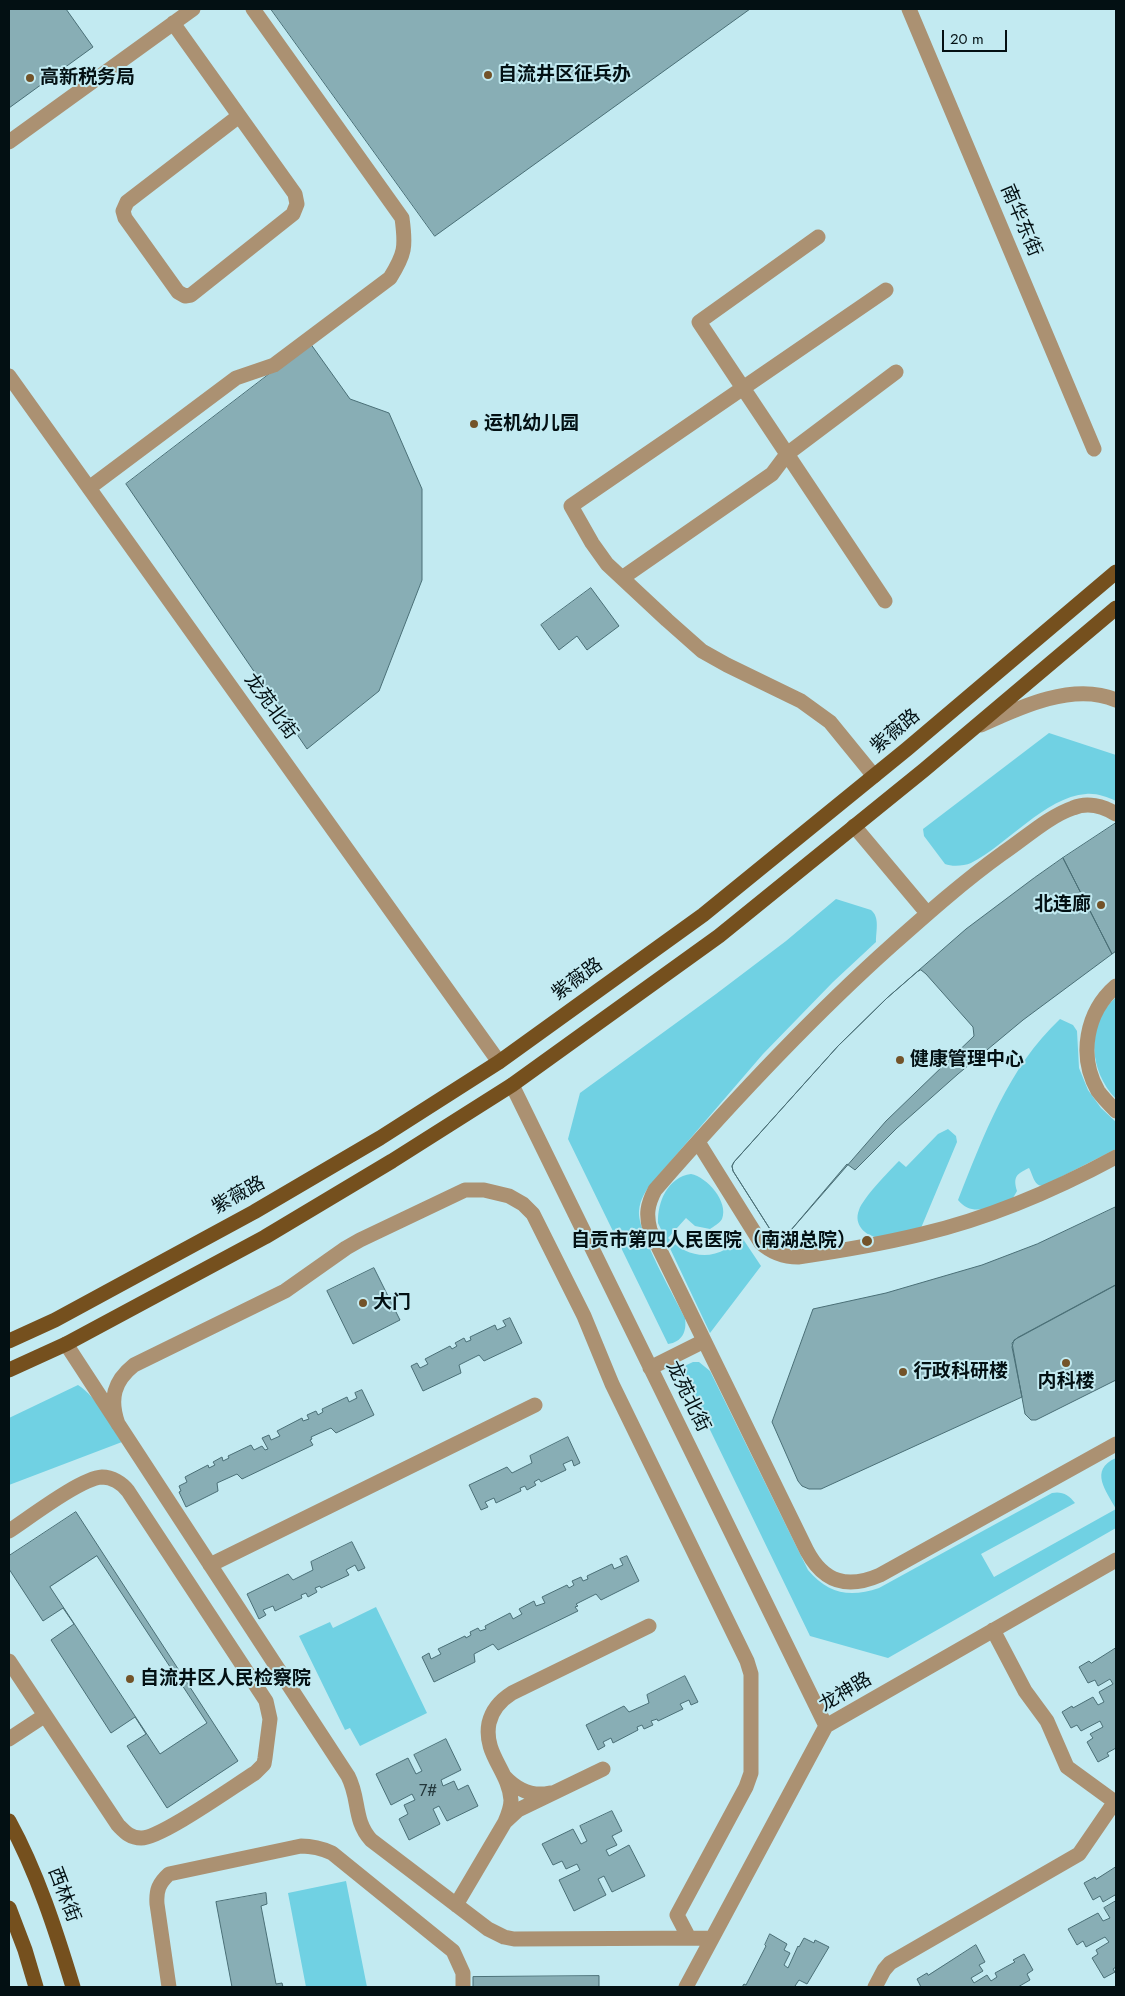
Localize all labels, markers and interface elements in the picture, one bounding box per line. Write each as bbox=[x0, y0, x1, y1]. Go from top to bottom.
scale bar bbox=[945, 20, 1010, 52]
text: 20 m bbox=[950, 28, 984, 50]
place label: 自流井区征兵办 bbox=[498, 64, 631, 86]
place label: 高新税务局 bbox=[40, 67, 135, 89]
marker: 自流井区征兵办 bbox=[482, 69, 494, 81]
marker: 高新税务局 bbox=[24, 72, 36, 84]
street label: 南华东街 bbox=[995, 182, 1045, 260]
place label: 运机幼儿园 bbox=[484, 413, 579, 435]
marker: 运机幼儿园 bbox=[468, 418, 480, 430]
street label: 龙苑北街 bbox=[238, 670, 302, 744]
street label: 紫薇路 bbox=[867, 705, 925, 759]
place label: 北连廊 bbox=[1034, 894, 1091, 916]
marker: 北连廊 bbox=[1095, 899, 1107, 911]
street label: 紫薇路 bbox=[548, 954, 608, 1006]
place label: 健康管理中心 bbox=[910, 1049, 1024, 1071]
marker: 健康管理中心 bbox=[894, 1054, 906, 1066]
street label: 紫薇路 bbox=[209, 1172, 269, 1220]
place label: 自贡市第四人民医院（南湖总院） bbox=[571, 1230, 856, 1252]
marker: 自贡市第四人民医院（南湖总院） bbox=[860, 1234, 874, 1248]
place label: 大门 bbox=[373, 1292, 411, 1314]
marker: 大门 bbox=[357, 1297, 369, 1309]
marker: 内科楼 bbox=[1060, 1357, 1072, 1369]
street label: 龙苑北街 bbox=[660, 1358, 714, 1436]
place label: 行政科研楼 bbox=[913, 1361, 1008, 1383]
marker: 行政科研楼 bbox=[897, 1366, 909, 1378]
place label: 内科楼 bbox=[1038, 1371, 1094, 1393]
place label: 自流井区人民检察院 bbox=[140, 1668, 311, 1690]
street label: 龙神路 bbox=[816, 1669, 876, 1717]
marker: 自流井区人民检察院 bbox=[124, 1673, 136, 1685]
house number: 7# bbox=[419, 1782, 437, 1802]
street label: 西林街 bbox=[42, 1864, 84, 1926]

